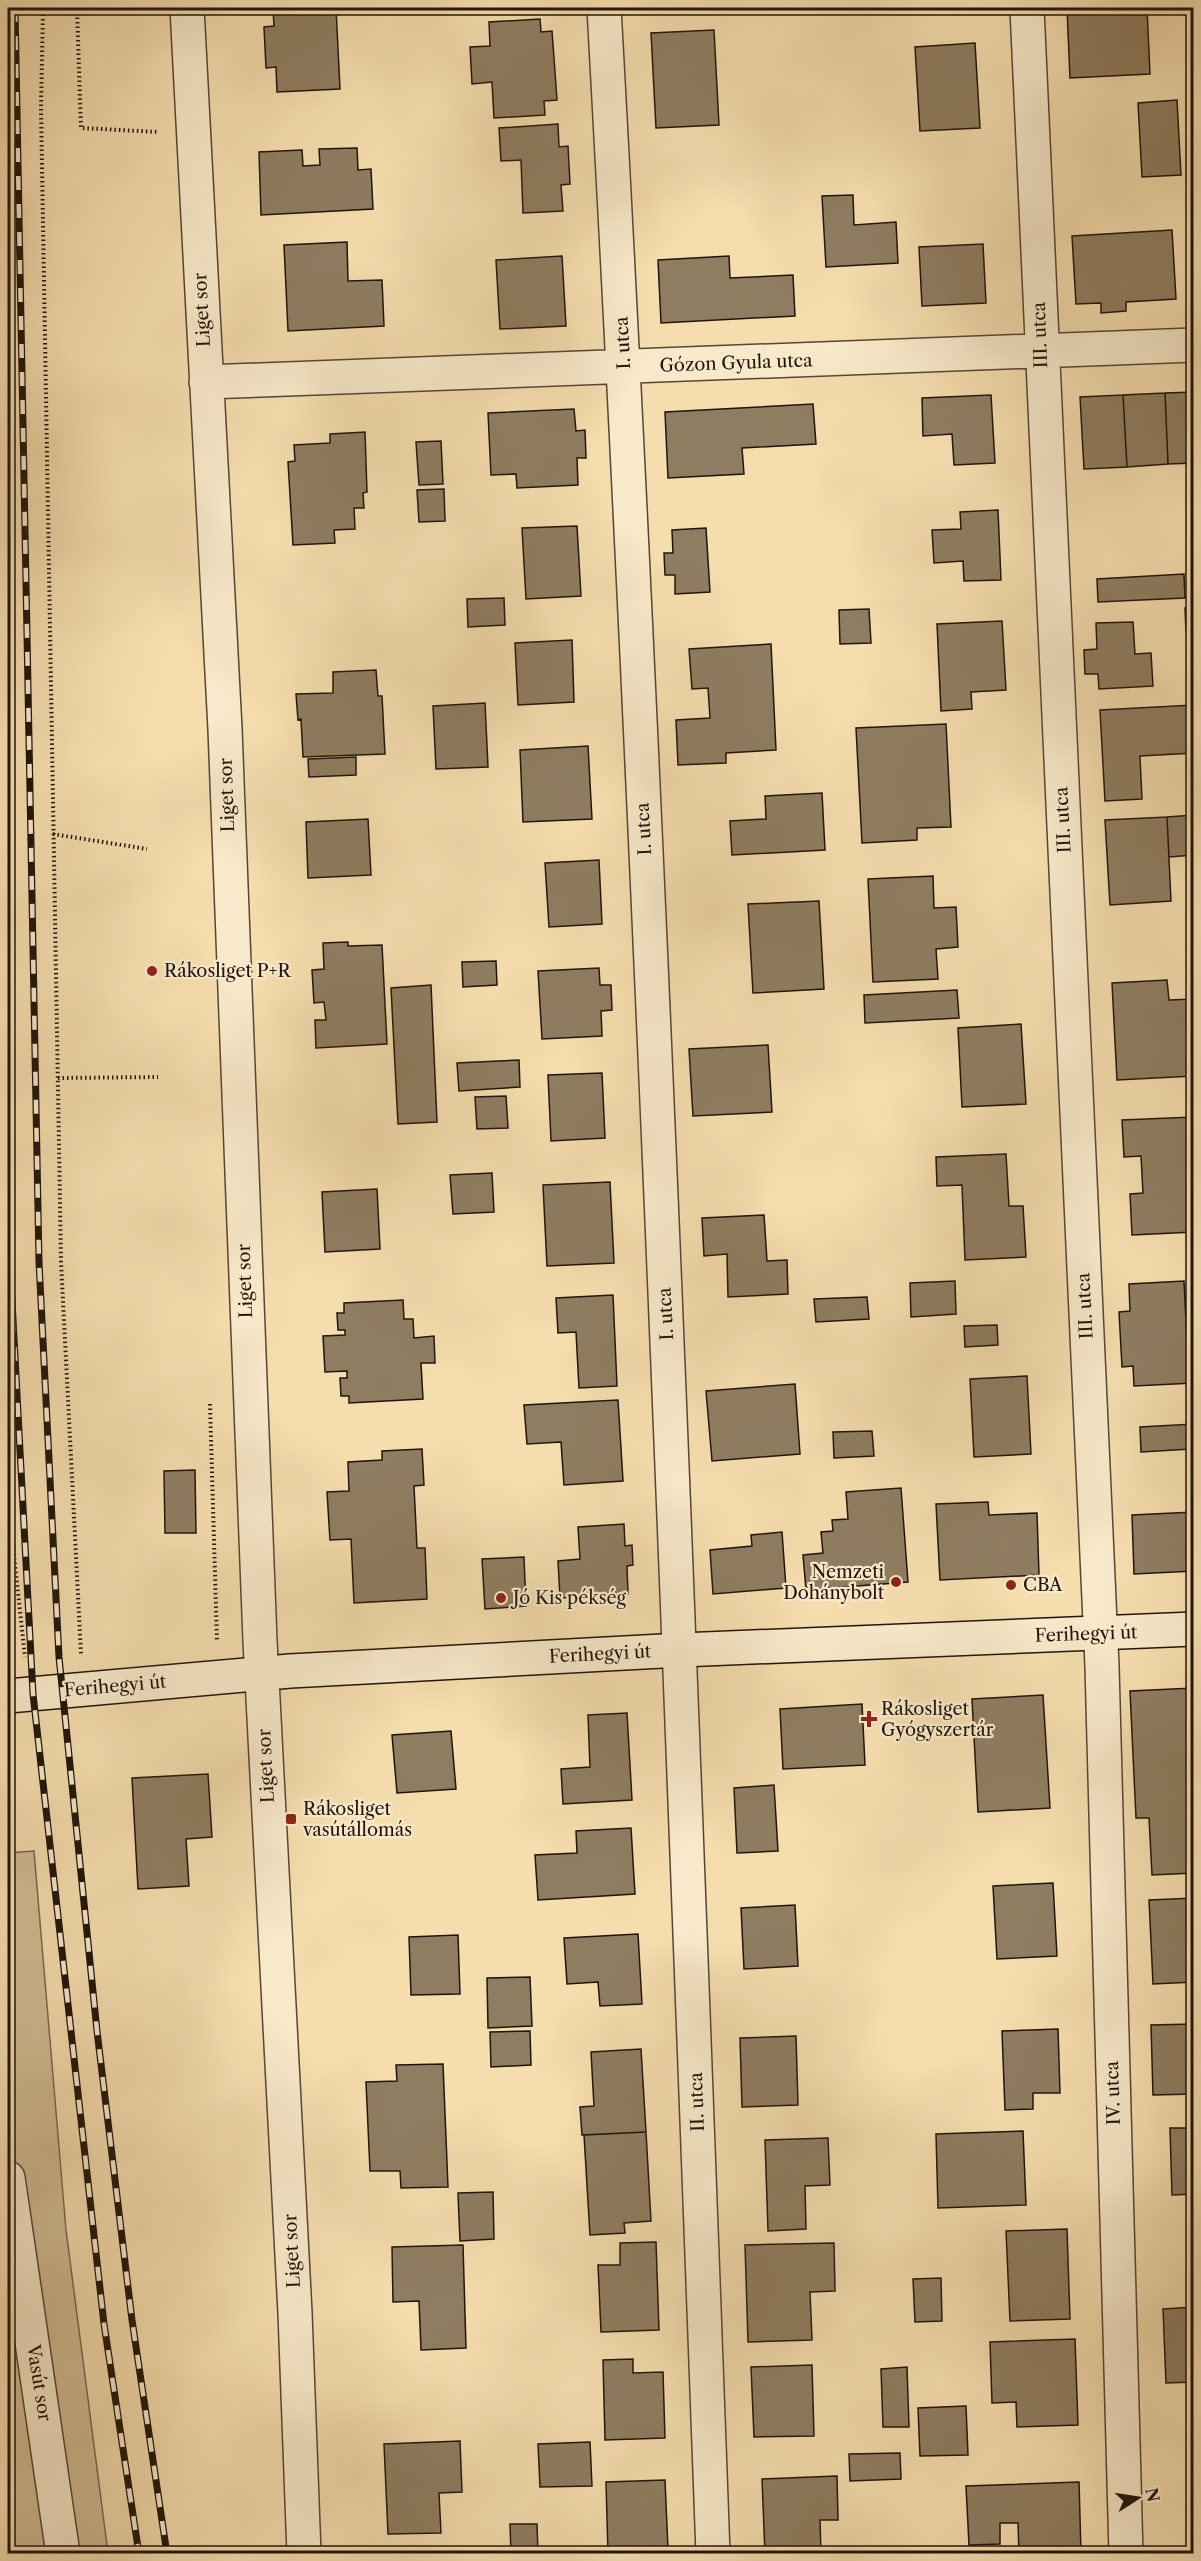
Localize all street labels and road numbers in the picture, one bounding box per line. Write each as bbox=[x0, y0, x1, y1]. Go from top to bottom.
street label: Liget sor bbox=[189, 272, 215, 348]
street label: III. utca bbox=[1028, 301, 1052, 368]
street label: I. utca bbox=[611, 316, 635, 370]
street label: Gózon Gyula utca bbox=[659, 349, 813, 377]
street label: Liget sor bbox=[215, 757, 239, 833]
street label: III. utca bbox=[1050, 786, 1076, 854]
street label: I. utca bbox=[632, 802, 656, 856]
street label: Liget sor bbox=[233, 1243, 257, 1319]
street label: III. utca bbox=[1072, 1272, 1098, 1340]
street label: I. utca bbox=[654, 1287, 678, 1341]
street label: Ferihegyi út bbox=[1034, 1621, 1138, 1647]
street label: Ferihegyi út bbox=[548, 1640, 652, 1668]
street label: Ferihegyi út bbox=[63, 1671, 168, 1701]
street label: Liget sor bbox=[253, 1728, 279, 1804]
street label: IV. utca bbox=[1101, 2060, 1125, 2126]
street label: II. utca bbox=[685, 2071, 709, 2132]
street label: Liget sor bbox=[279, 2213, 305, 2289]
street label: Vasút sor bbox=[22, 2342, 56, 2423]

